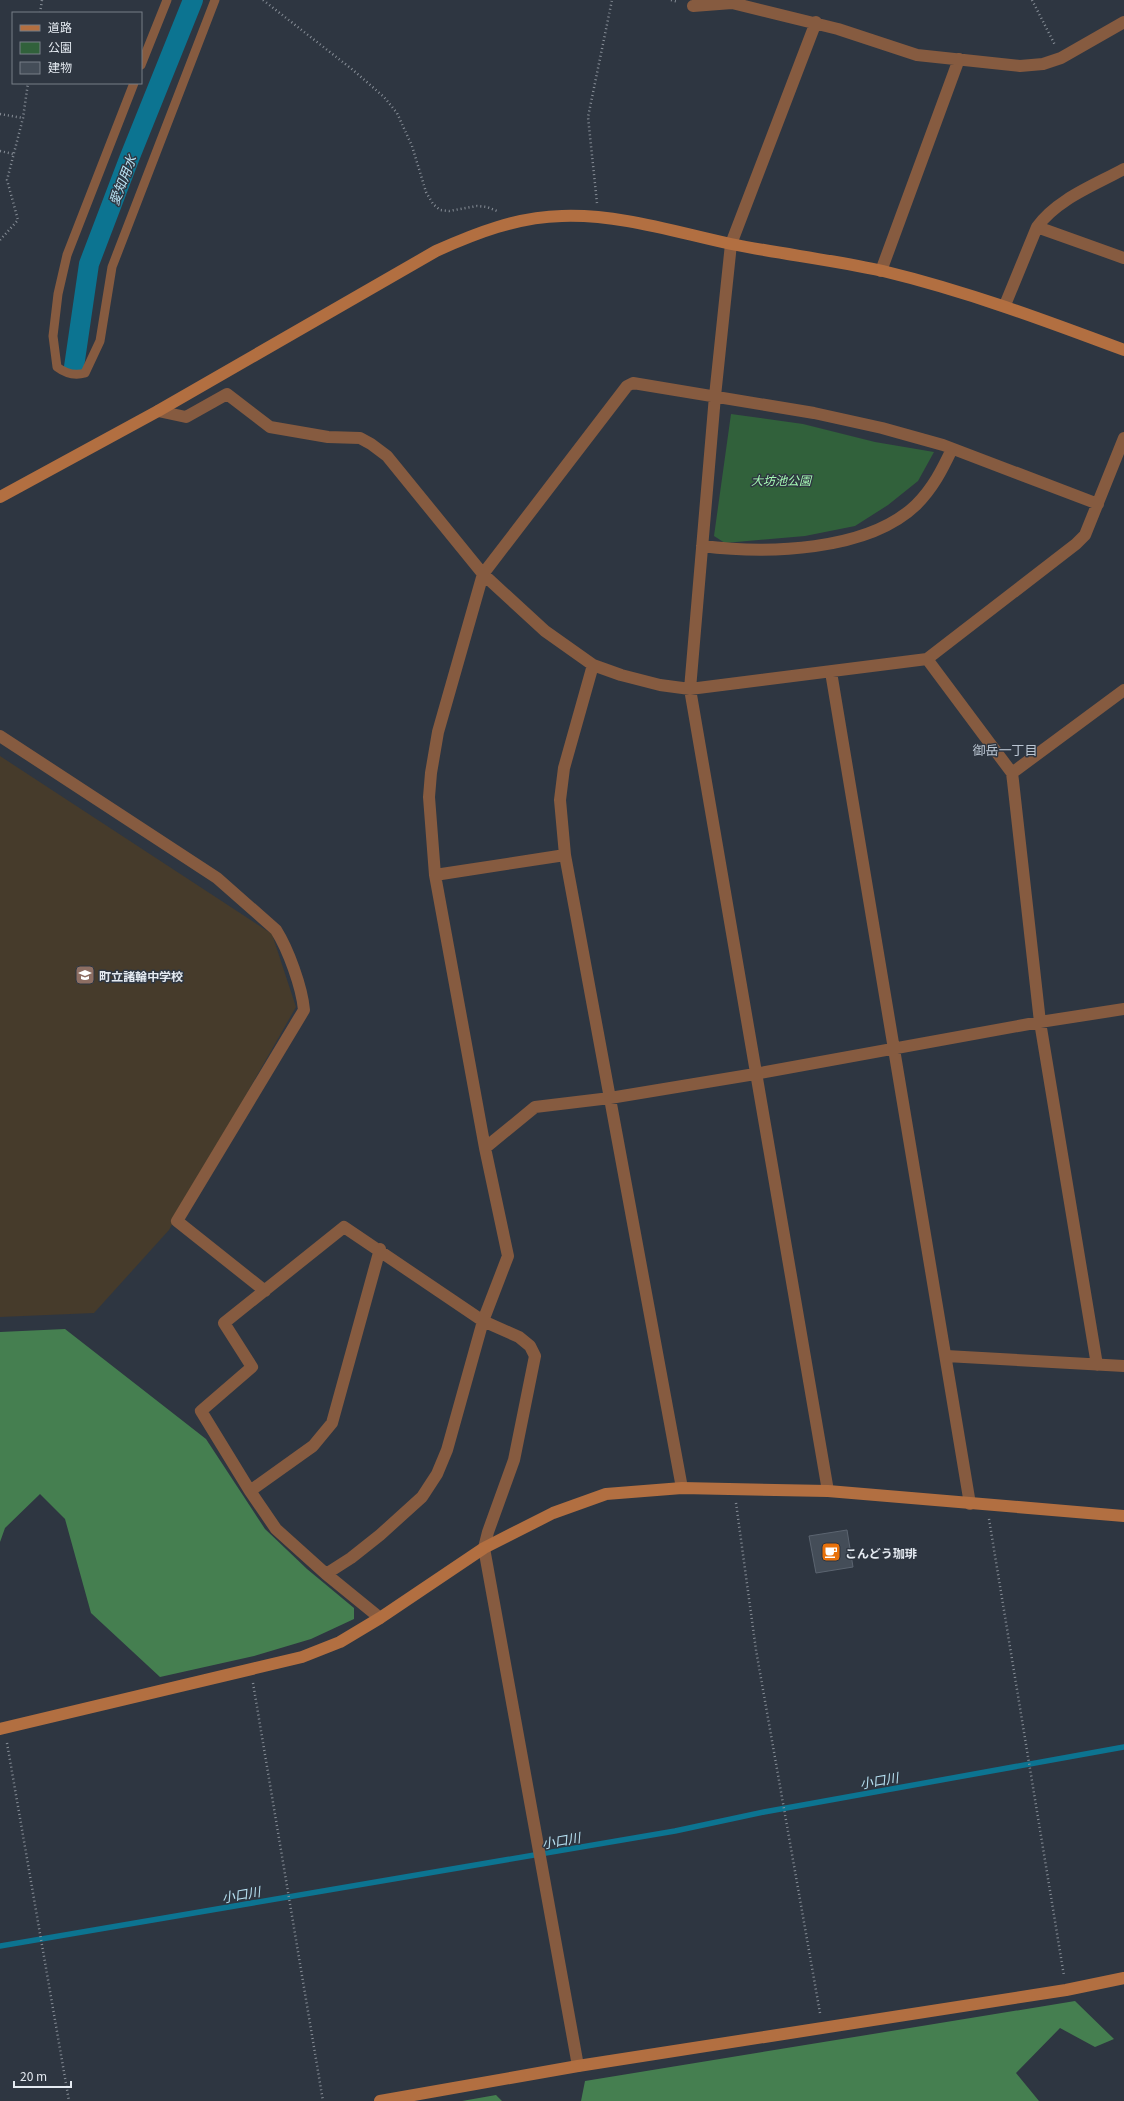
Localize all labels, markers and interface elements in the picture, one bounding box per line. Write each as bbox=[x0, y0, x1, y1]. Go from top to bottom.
legend bbox=[12, 12, 142, 84]
text: 道路 bbox=[48, 18, 72, 35]
text: 公園 bbox=[48, 38, 72, 55]
text: 建物 bbox=[48, 58, 72, 75]
water label: 愛知用水 bbox=[104, 150, 141, 208]
park label: 大坊池公園 bbox=[751, 471, 813, 488]
district label: 御岳一丁目 bbox=[972, 740, 1038, 759]
school or university icon: 町立諸輪中学校 bbox=[74, 964, 96, 986]
place label: 町立諸輪中学校 bbox=[99, 967, 183, 984]
cafe icon: こんどう珈琲 bbox=[820, 1541, 842, 1563]
place label: こんどう珈琲 bbox=[845, 1544, 917, 1561]
water label: 小口川 bbox=[858, 1767, 902, 1793]
water label: 小口川 bbox=[540, 1827, 584, 1853]
water label: 小口川 bbox=[220, 1881, 264, 1907]
scale bar bbox=[14, 2063, 71, 2089]
text: 20 m bbox=[20, 2067, 47, 2084]

